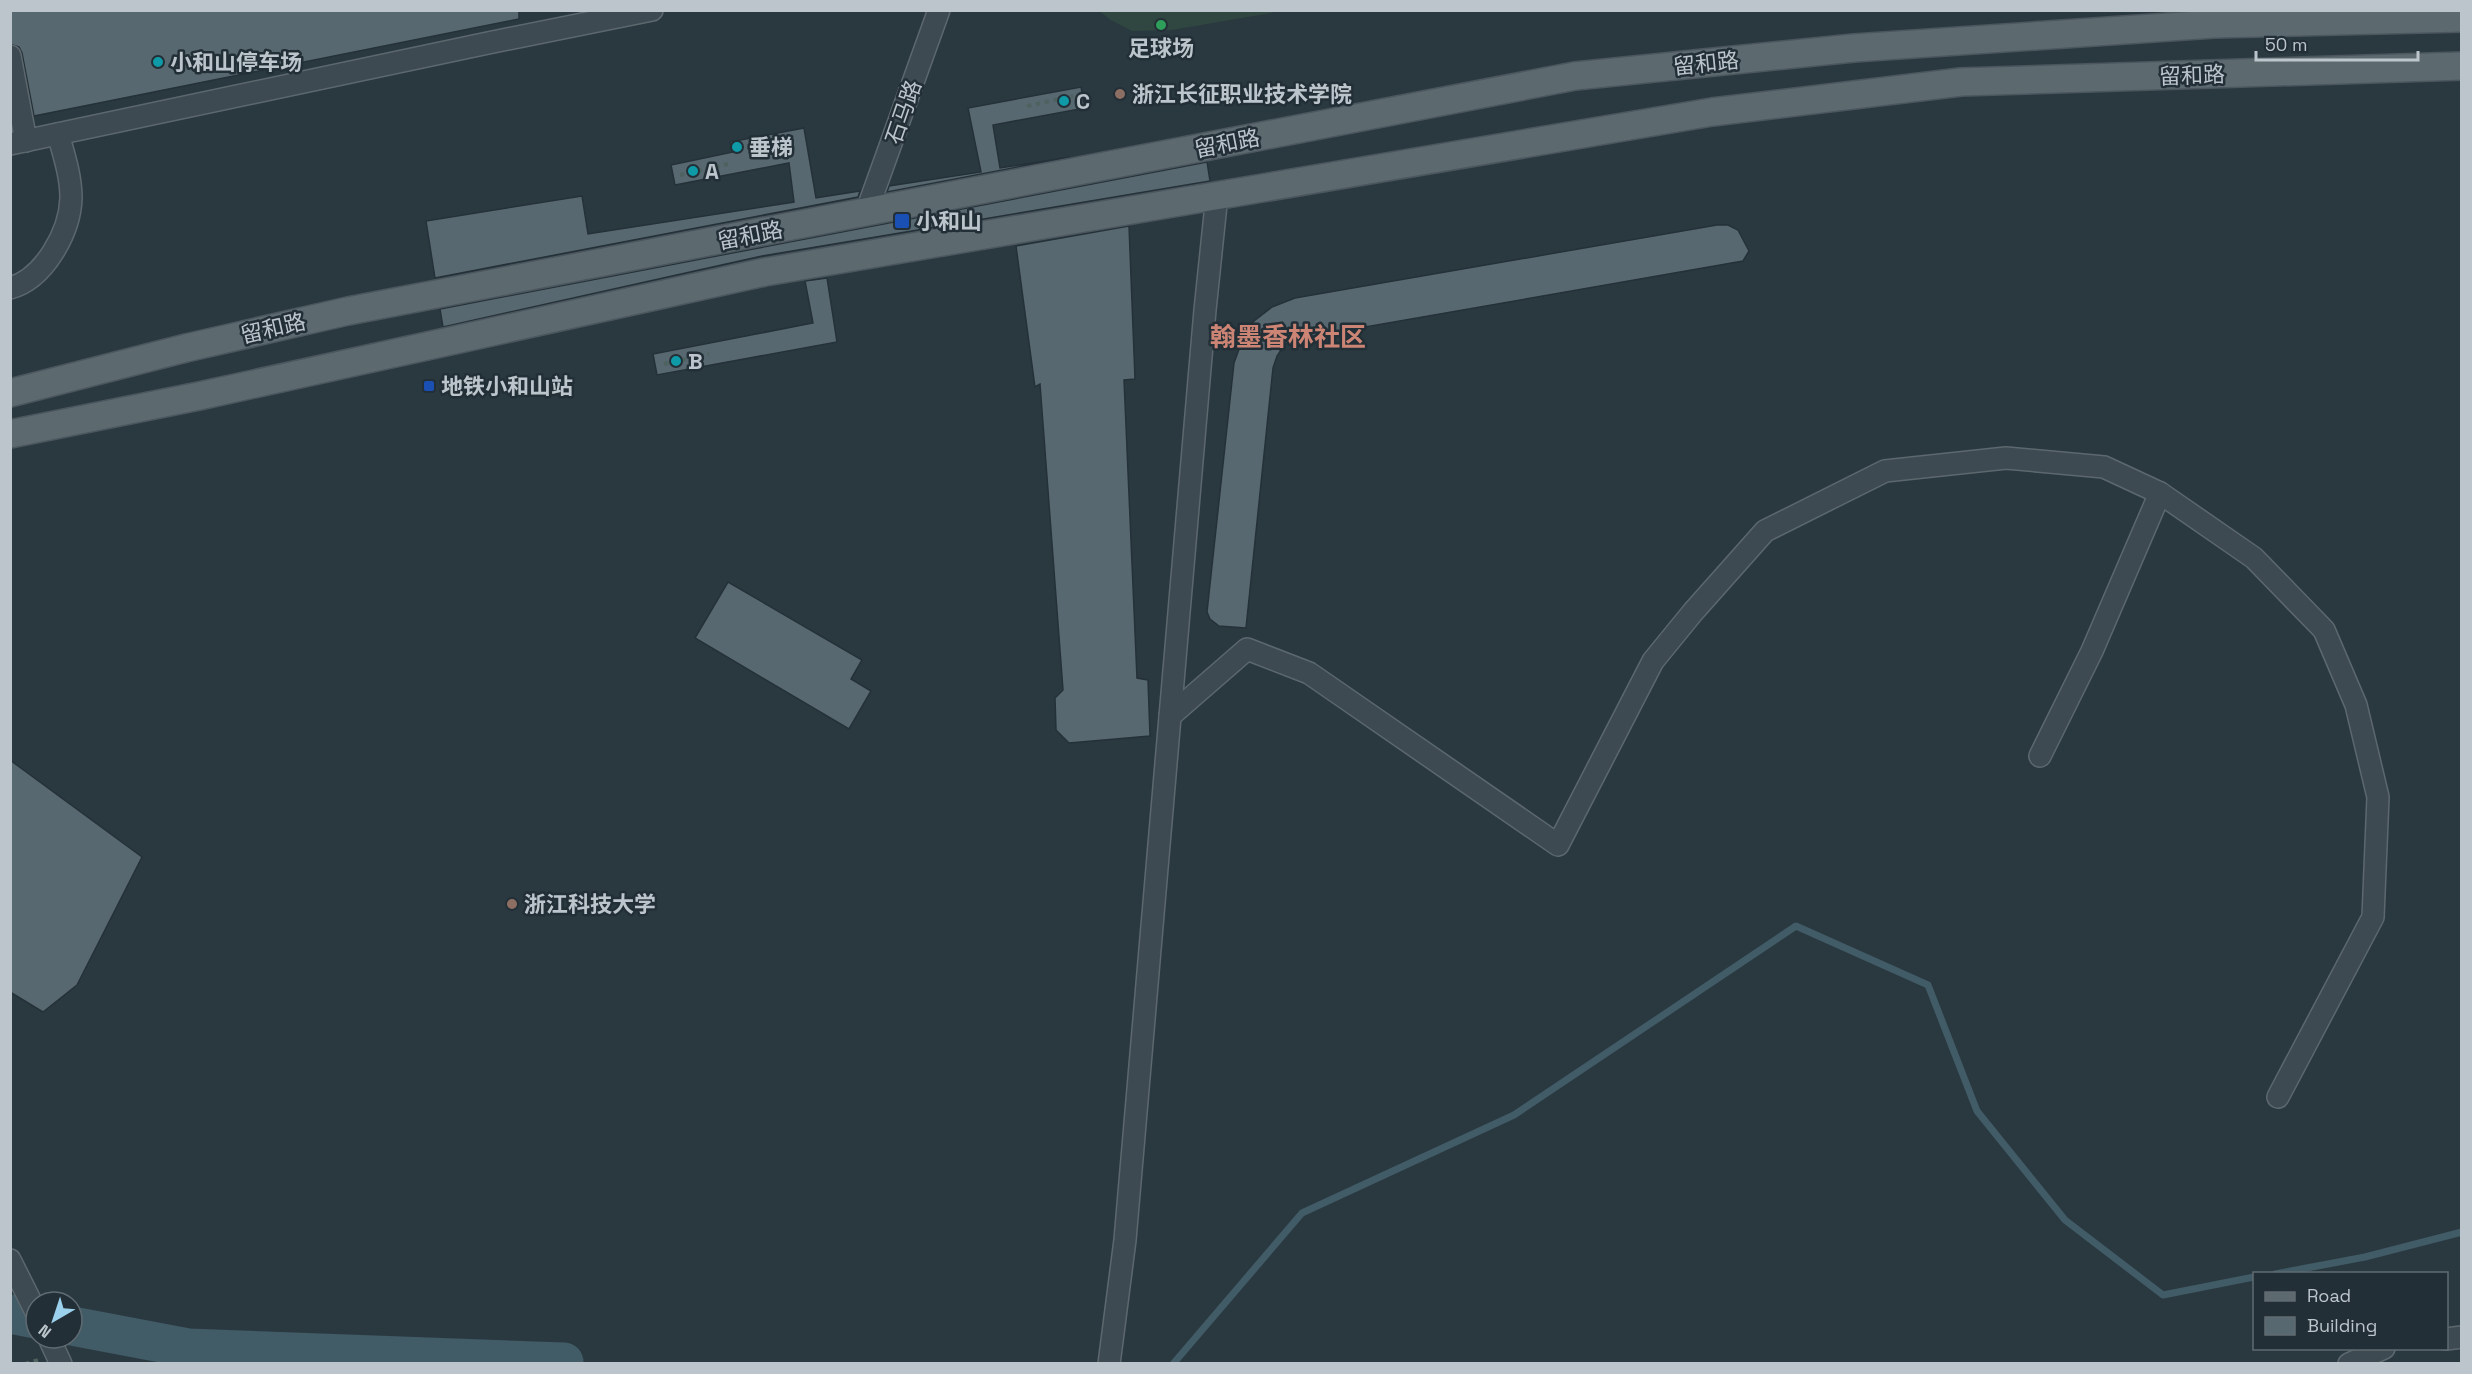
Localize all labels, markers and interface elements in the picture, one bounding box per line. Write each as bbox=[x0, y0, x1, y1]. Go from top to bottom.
marker: 足球场 bbox=[1154, 18, 1168, 32]
scale bar bbox=[2256, 24, 2418, 62]
text: 50 m bbox=[2265, 33, 2307, 56]
place label: 足球场 bbox=[1128, 34, 1194, 62]
street label: 留和路 bbox=[1672, 46, 1740, 80]
place label: 小和山停车场 bbox=[170, 48, 302, 76]
marker: 小和山停车场 bbox=[151, 55, 165, 69]
street label: 留和路 bbox=[2159, 60, 2225, 90]
street label: 石马路 bbox=[879, 76, 927, 148]
place label: 浙江长征职业技术学院 bbox=[1132, 80, 1352, 108]
place label: C bbox=[1076, 87, 1090, 115]
marker: 浙江长征职业技术学院 bbox=[1113, 87, 1127, 101]
marker: C bbox=[1057, 94, 1071, 108]
street label: 留和路 bbox=[1192, 123, 1262, 163]
place label: 垂梯 bbox=[749, 133, 793, 161]
marker: 垂梯 bbox=[730, 140, 744, 154]
place label: A bbox=[705, 157, 719, 185]
marker: A bbox=[686, 164, 700, 178]
place label: 小和山 bbox=[916, 207, 982, 235]
marker: 小和山 bbox=[893, 212, 911, 230]
street label: 留和路 bbox=[715, 215, 785, 255]
street label: 留和路 bbox=[238, 307, 308, 349]
district label: 翰墨香林社区 bbox=[1210, 320, 1366, 354]
place label: B bbox=[688, 347, 703, 375]
marker: B bbox=[669, 354, 683, 368]
place label: 地铁小和山站 bbox=[441, 372, 573, 400]
marker: 地铁小和山站 bbox=[422, 379, 436, 393]
place label: 浙江科技大学 bbox=[524, 890, 656, 918]
marker: 浙江科技大学 bbox=[505, 897, 519, 911]
legend bbox=[2253, 1272, 2448, 1350]
text: Road bbox=[2307, 1284, 2351, 1307]
north arrow bbox=[24, 1290, 84, 1350]
text: Building bbox=[2307, 1314, 2377, 1337]
text: N bbox=[34, 1320, 56, 1343]

